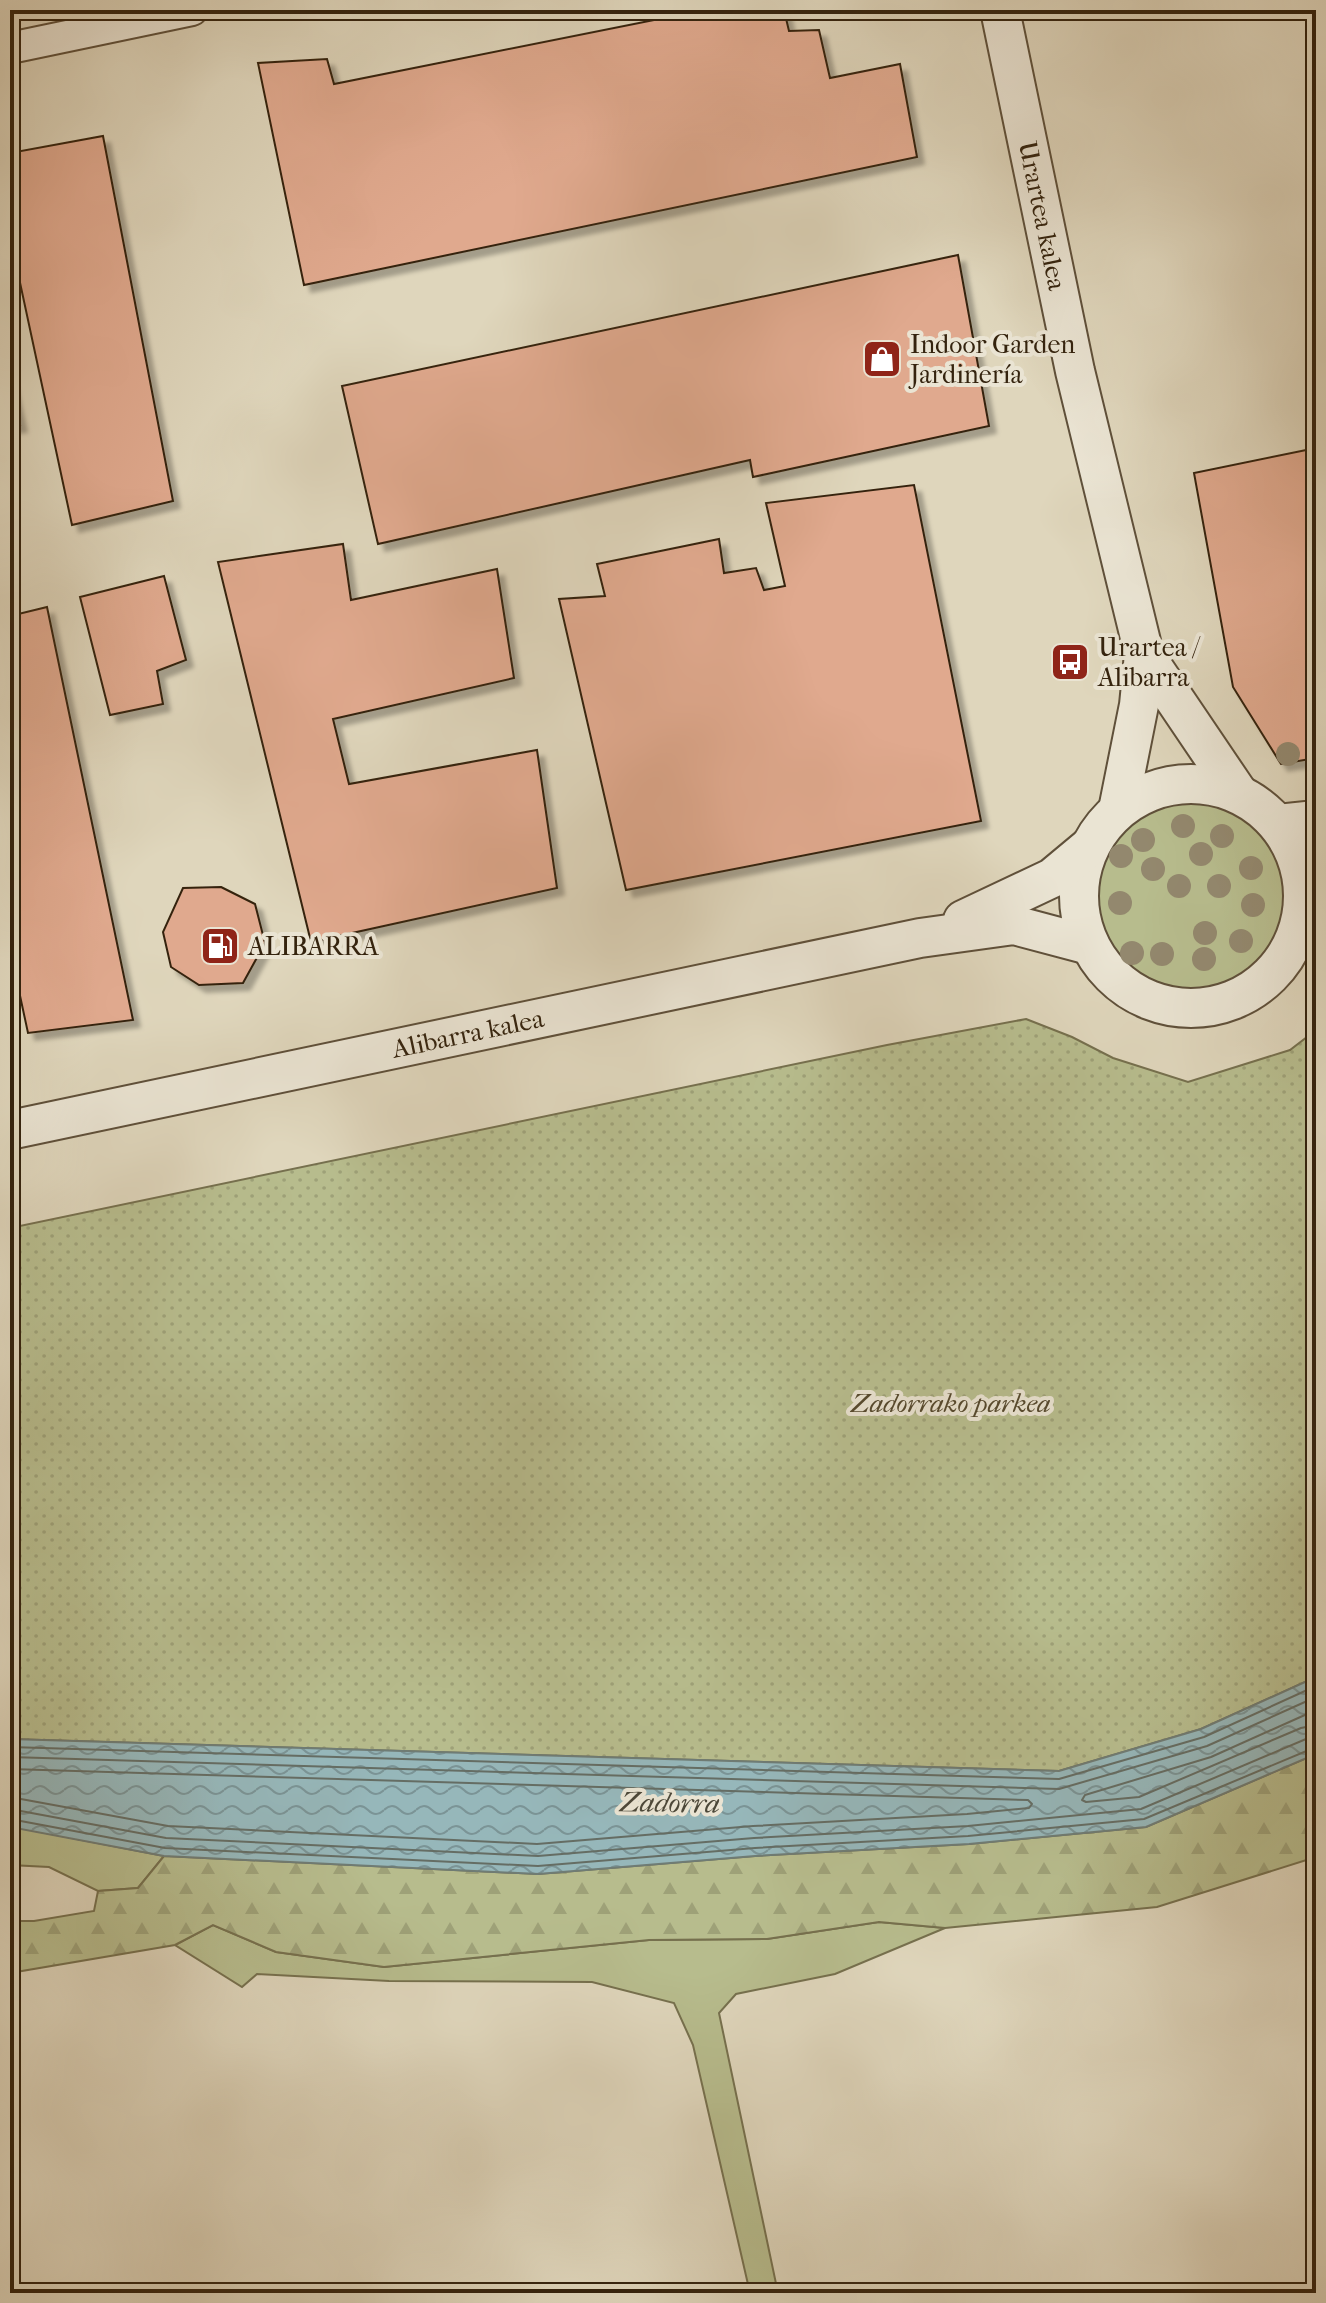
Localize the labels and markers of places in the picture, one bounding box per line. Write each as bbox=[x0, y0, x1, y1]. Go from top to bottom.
place label: Indoor Garden Jardinería bbox=[908, 329, 1075, 390]
shop icon: Indoor Garden Jardinería bbox=[861, 338, 903, 380]
place label: Urartea / Alibarra bbox=[1097, 632, 1201, 693]
bus stop icon: Urartea / Alibarra bbox=[1049, 641, 1091, 683]
fuel station icon: ALIBARRA bbox=[199, 925, 241, 967]
place label: ALIBARRA bbox=[247, 931, 380, 962]

